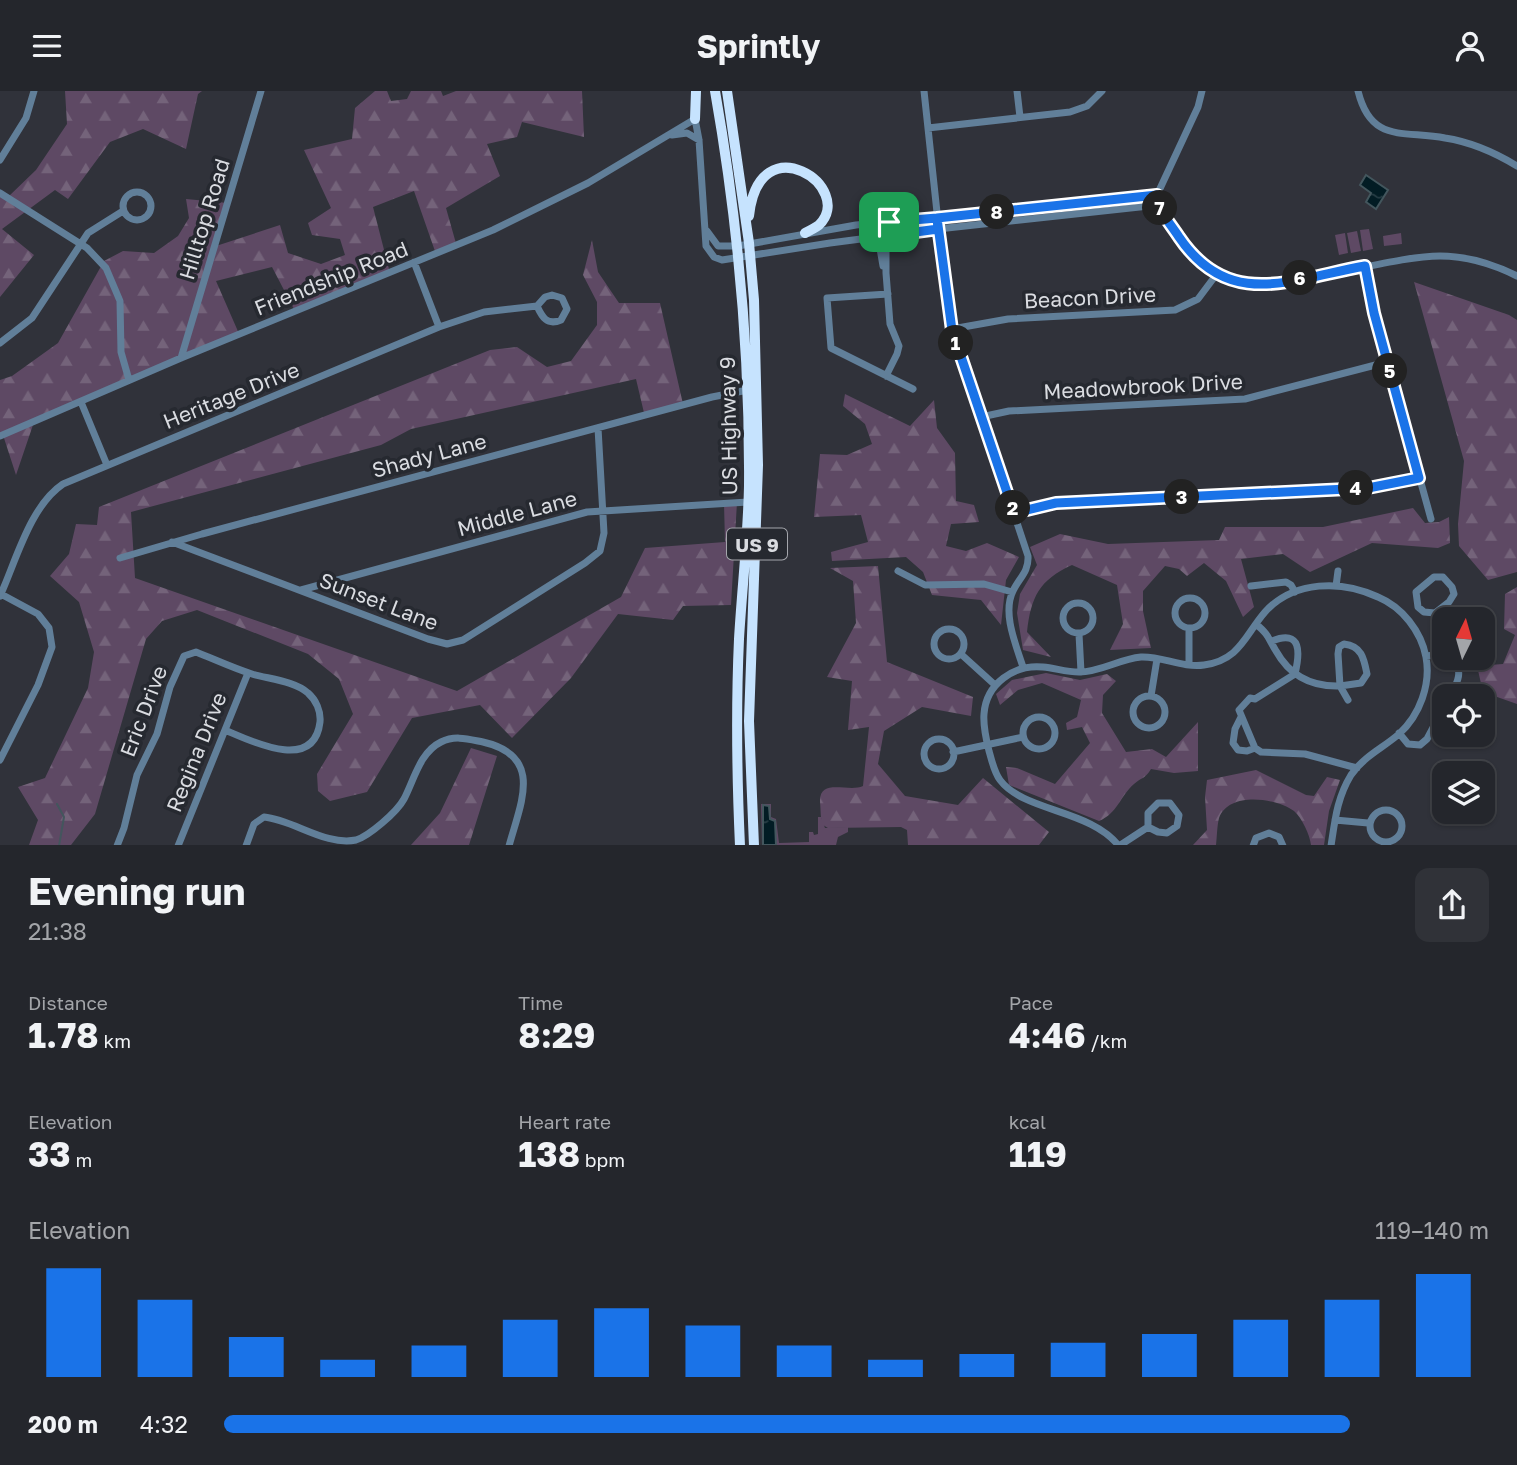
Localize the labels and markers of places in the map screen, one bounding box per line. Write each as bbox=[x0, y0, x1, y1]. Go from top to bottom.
pin: 7 bbox=[1142, 191, 1178, 225]
pin bbox=[859, 192, 919, 252]
pin: 8 bbox=[979, 195, 1014, 229]
pin: 6 bbox=[1282, 261, 1318, 295]
pin: 1 bbox=[939, 325, 974, 361]
pin: 5 bbox=[1372, 353, 1408, 389]
pin: 4 bbox=[1338, 471, 1374, 505]
pin: 3 bbox=[1164, 479, 1200, 515]
pin: 2 bbox=[996, 491, 1030, 525]

